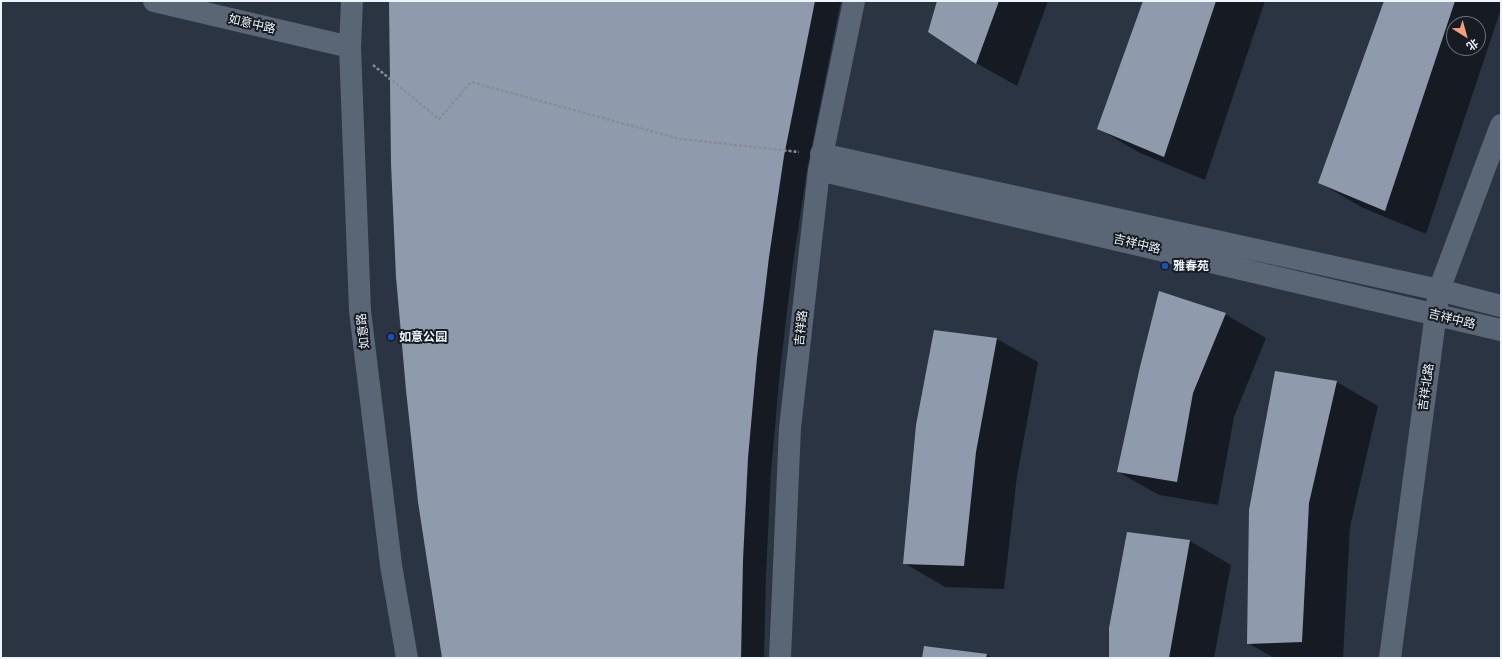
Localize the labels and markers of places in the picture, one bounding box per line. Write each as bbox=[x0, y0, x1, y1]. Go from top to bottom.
place label: 雅春苑 bbox=[1173, 259, 1209, 273]
marker: 雅春苑 bbox=[1160, 261, 1170, 271]
place label: 如意公园 bbox=[399, 330, 447, 344]
marker: 如意公园 bbox=[386, 332, 396, 342]

